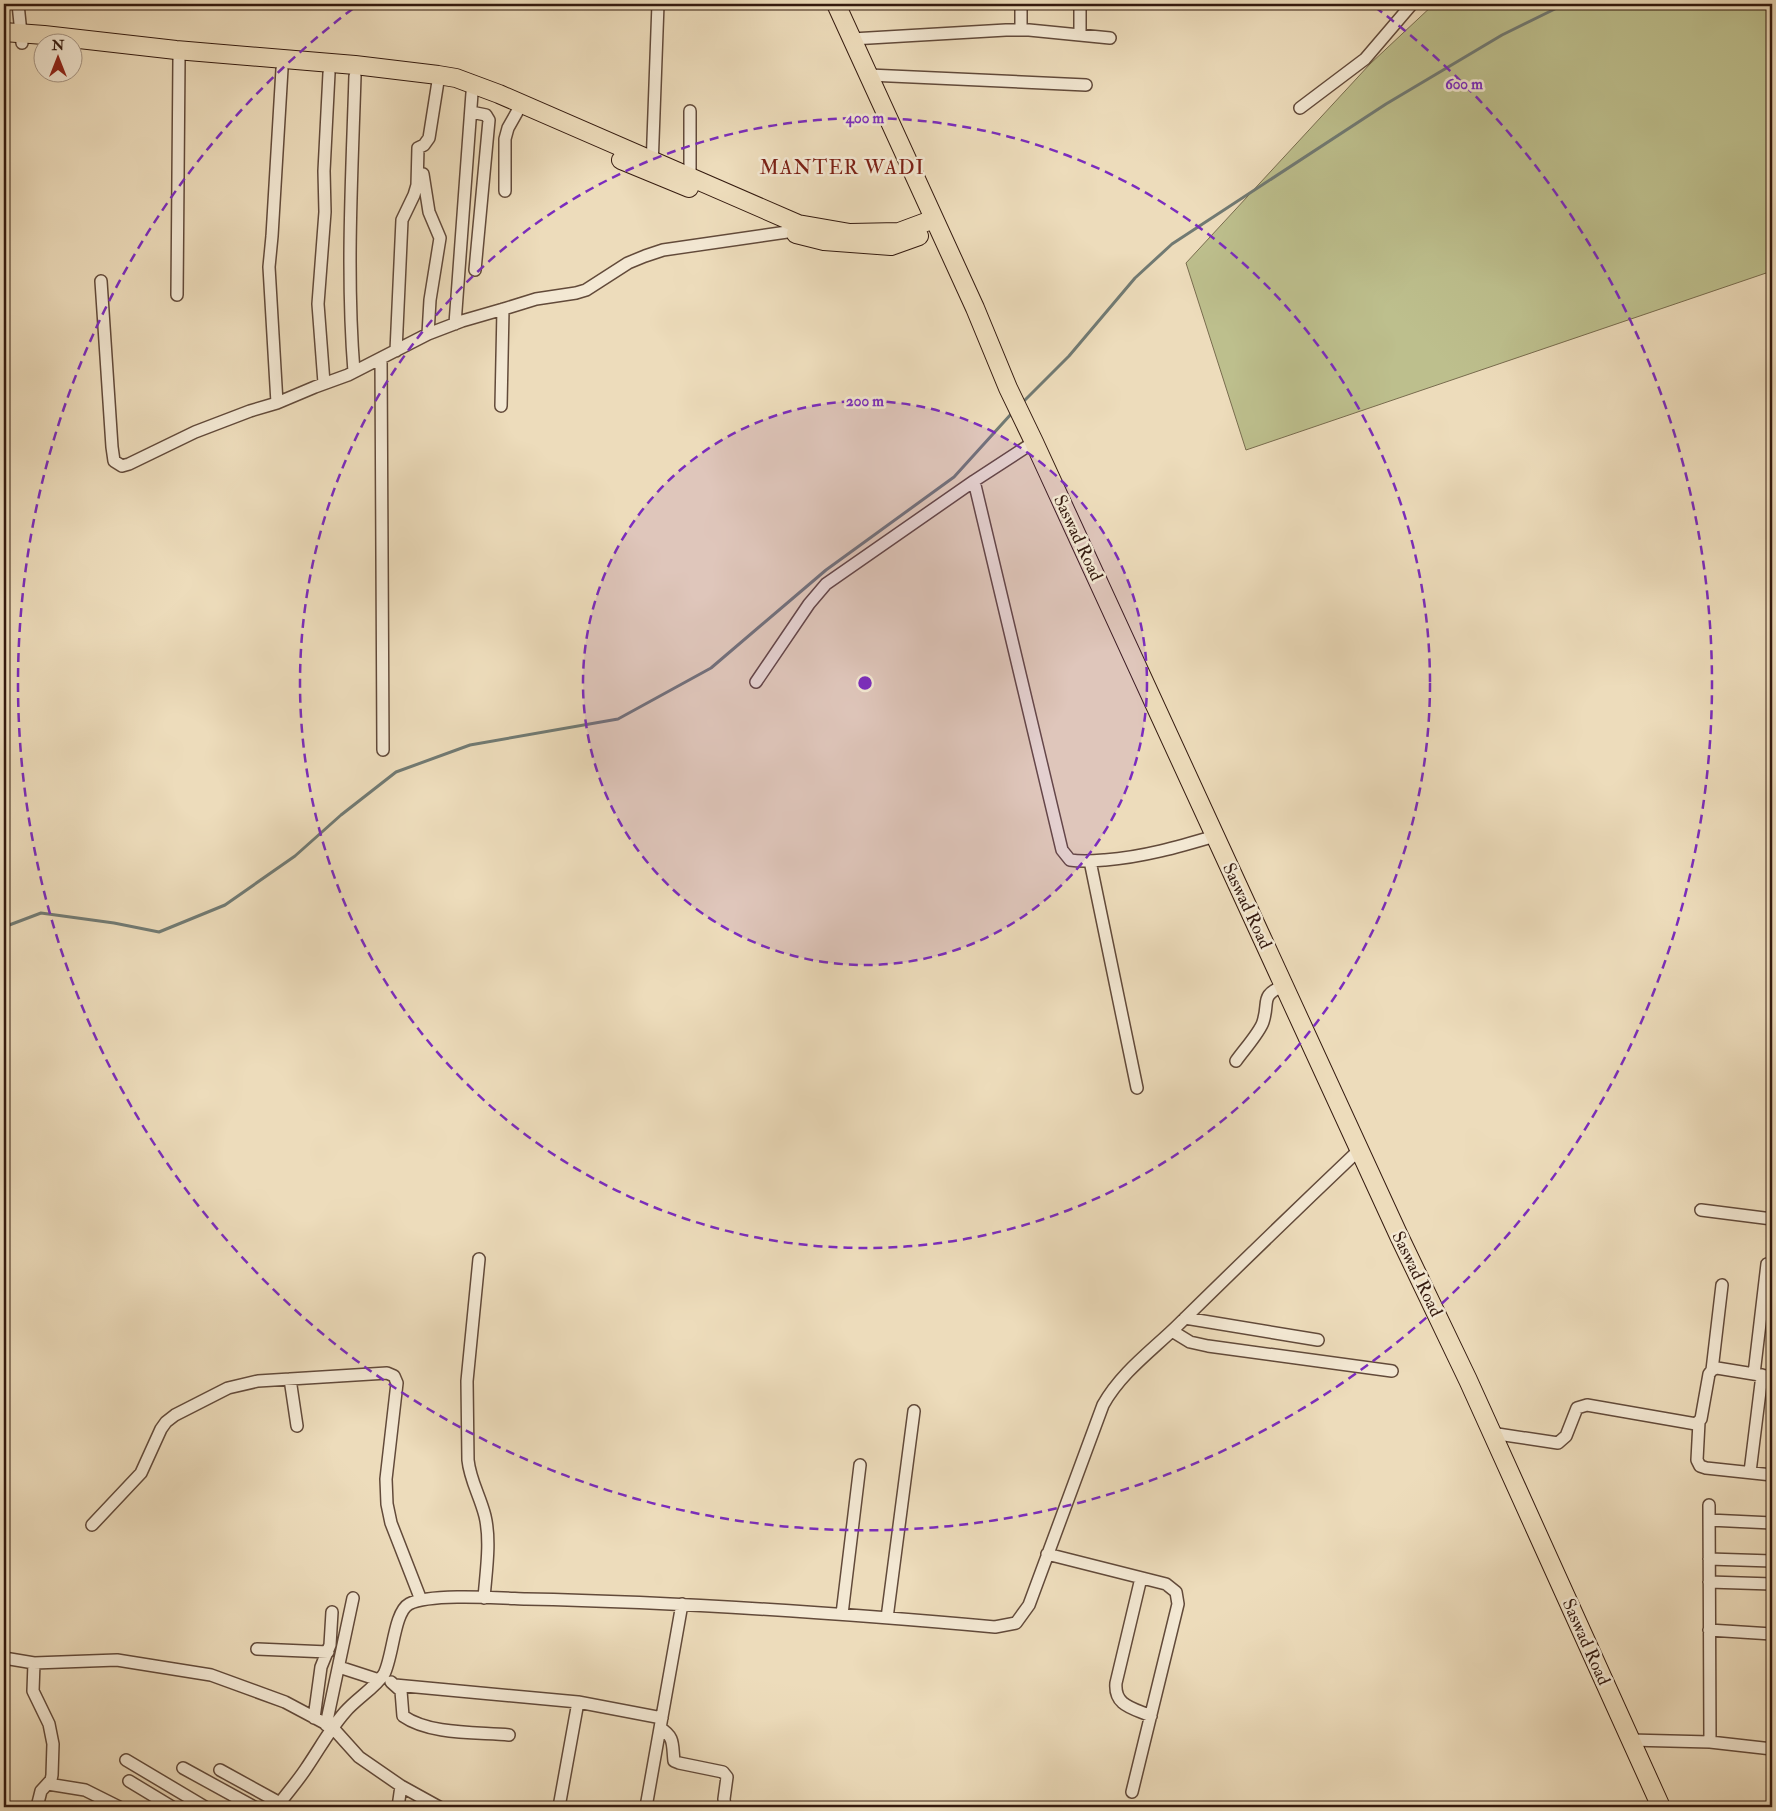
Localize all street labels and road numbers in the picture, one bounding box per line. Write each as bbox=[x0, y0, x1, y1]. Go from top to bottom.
street label: Saswad Road bbox=[1048, 491, 1108, 585]
street label: Saswad Road bbox=[1217, 859, 1277, 953]
street label: Saswad Road bbox=[1386, 1227, 1448, 1321]
street label: Saswad Road bbox=[1557, 1595, 1615, 1689]

